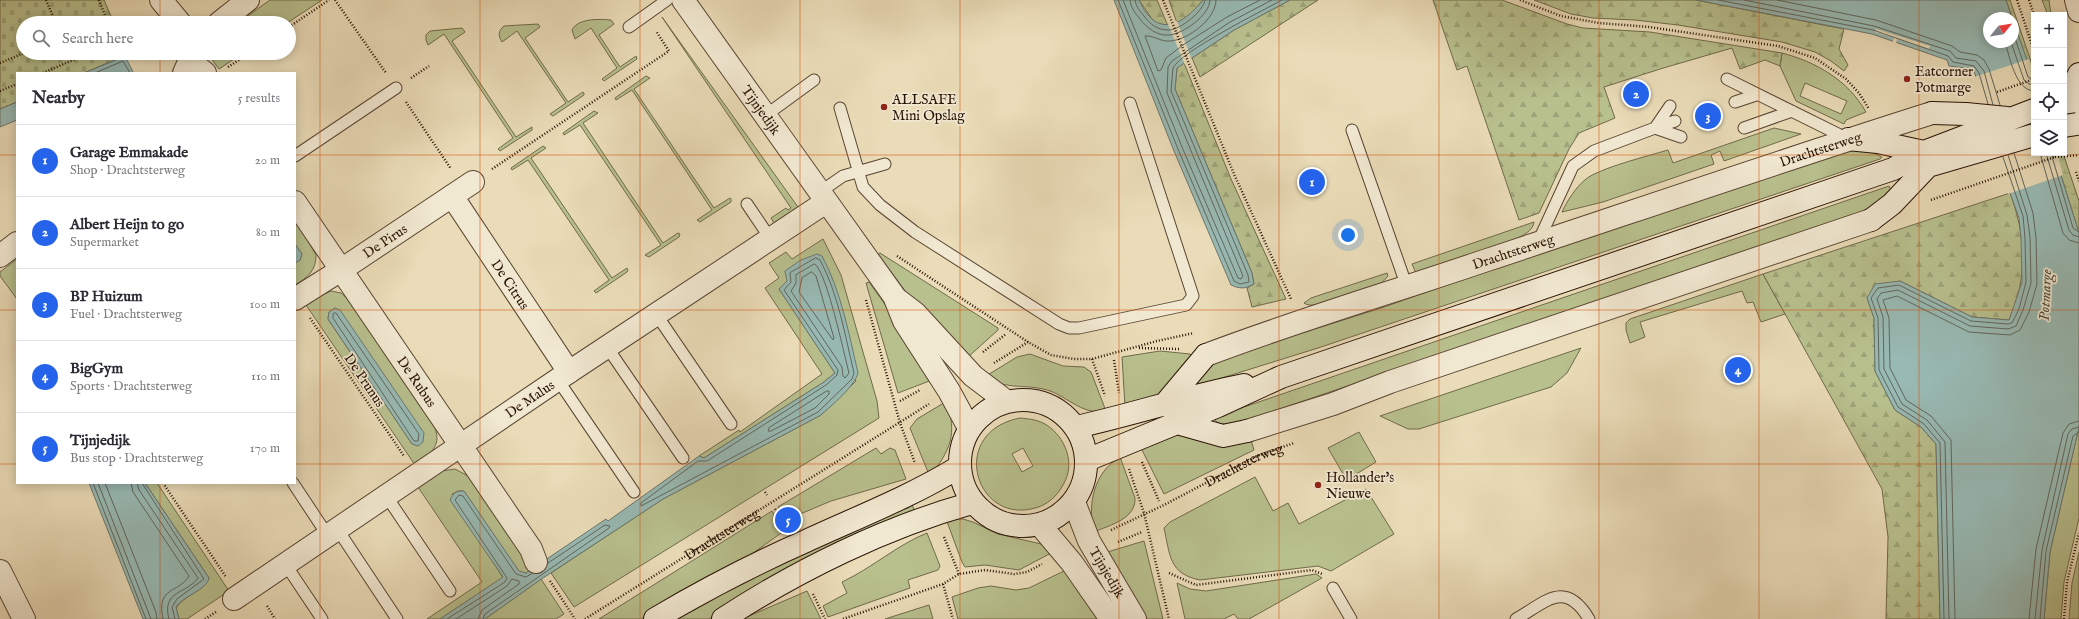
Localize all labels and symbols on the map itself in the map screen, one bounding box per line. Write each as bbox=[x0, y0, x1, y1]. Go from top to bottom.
north arrow bbox=[1983, 12, 2019, 48]
place label: Eatcorner Potmarge bbox=[1915, 63, 1973, 97]
marker: Eatcorner Potmarge bbox=[1902, 74, 1912, 84]
pin: 2 bbox=[1623, 79, 1649, 109]
street label: Tijnjedijk bbox=[737, 82, 785, 139]
place label: ALLSAFE Mini Opslag bbox=[891, 91, 965, 125]
pin: 3 bbox=[1695, 101, 1721, 131]
marker: ALLSAFE Mini Opslag bbox=[879, 102, 889, 112]
street label: Drachtsterweg bbox=[1777, 128, 1864, 172]
pin: 1 bbox=[1299, 167, 1325, 197]
street label: De Pirus bbox=[360, 220, 411, 263]
your location bbox=[1338, 225, 1358, 245]
street label: Drachtsterweg bbox=[1470, 230, 1557, 274]
street label: De Citrus bbox=[487, 256, 533, 313]
water label: Potmarge bbox=[2035, 269, 2057, 321]
street label: De Prunus bbox=[340, 350, 389, 411]
street label: De Rubus bbox=[392, 353, 440, 411]
pin: 4 bbox=[1725, 355, 1751, 385]
street label: De Malus bbox=[502, 376, 558, 423]
street label: Drachtsterweg bbox=[1202, 439, 1286, 492]
place label: Hollander's Nieuwe bbox=[1326, 469, 1394, 503]
marker: Hollander's Nieuwe bbox=[1313, 480, 1323, 490]
street label: Drachtsterweg bbox=[681, 504, 763, 565]
pin: 5 bbox=[775, 505, 801, 535]
street label: Tijnjedijk bbox=[1084, 544, 1129, 602]

